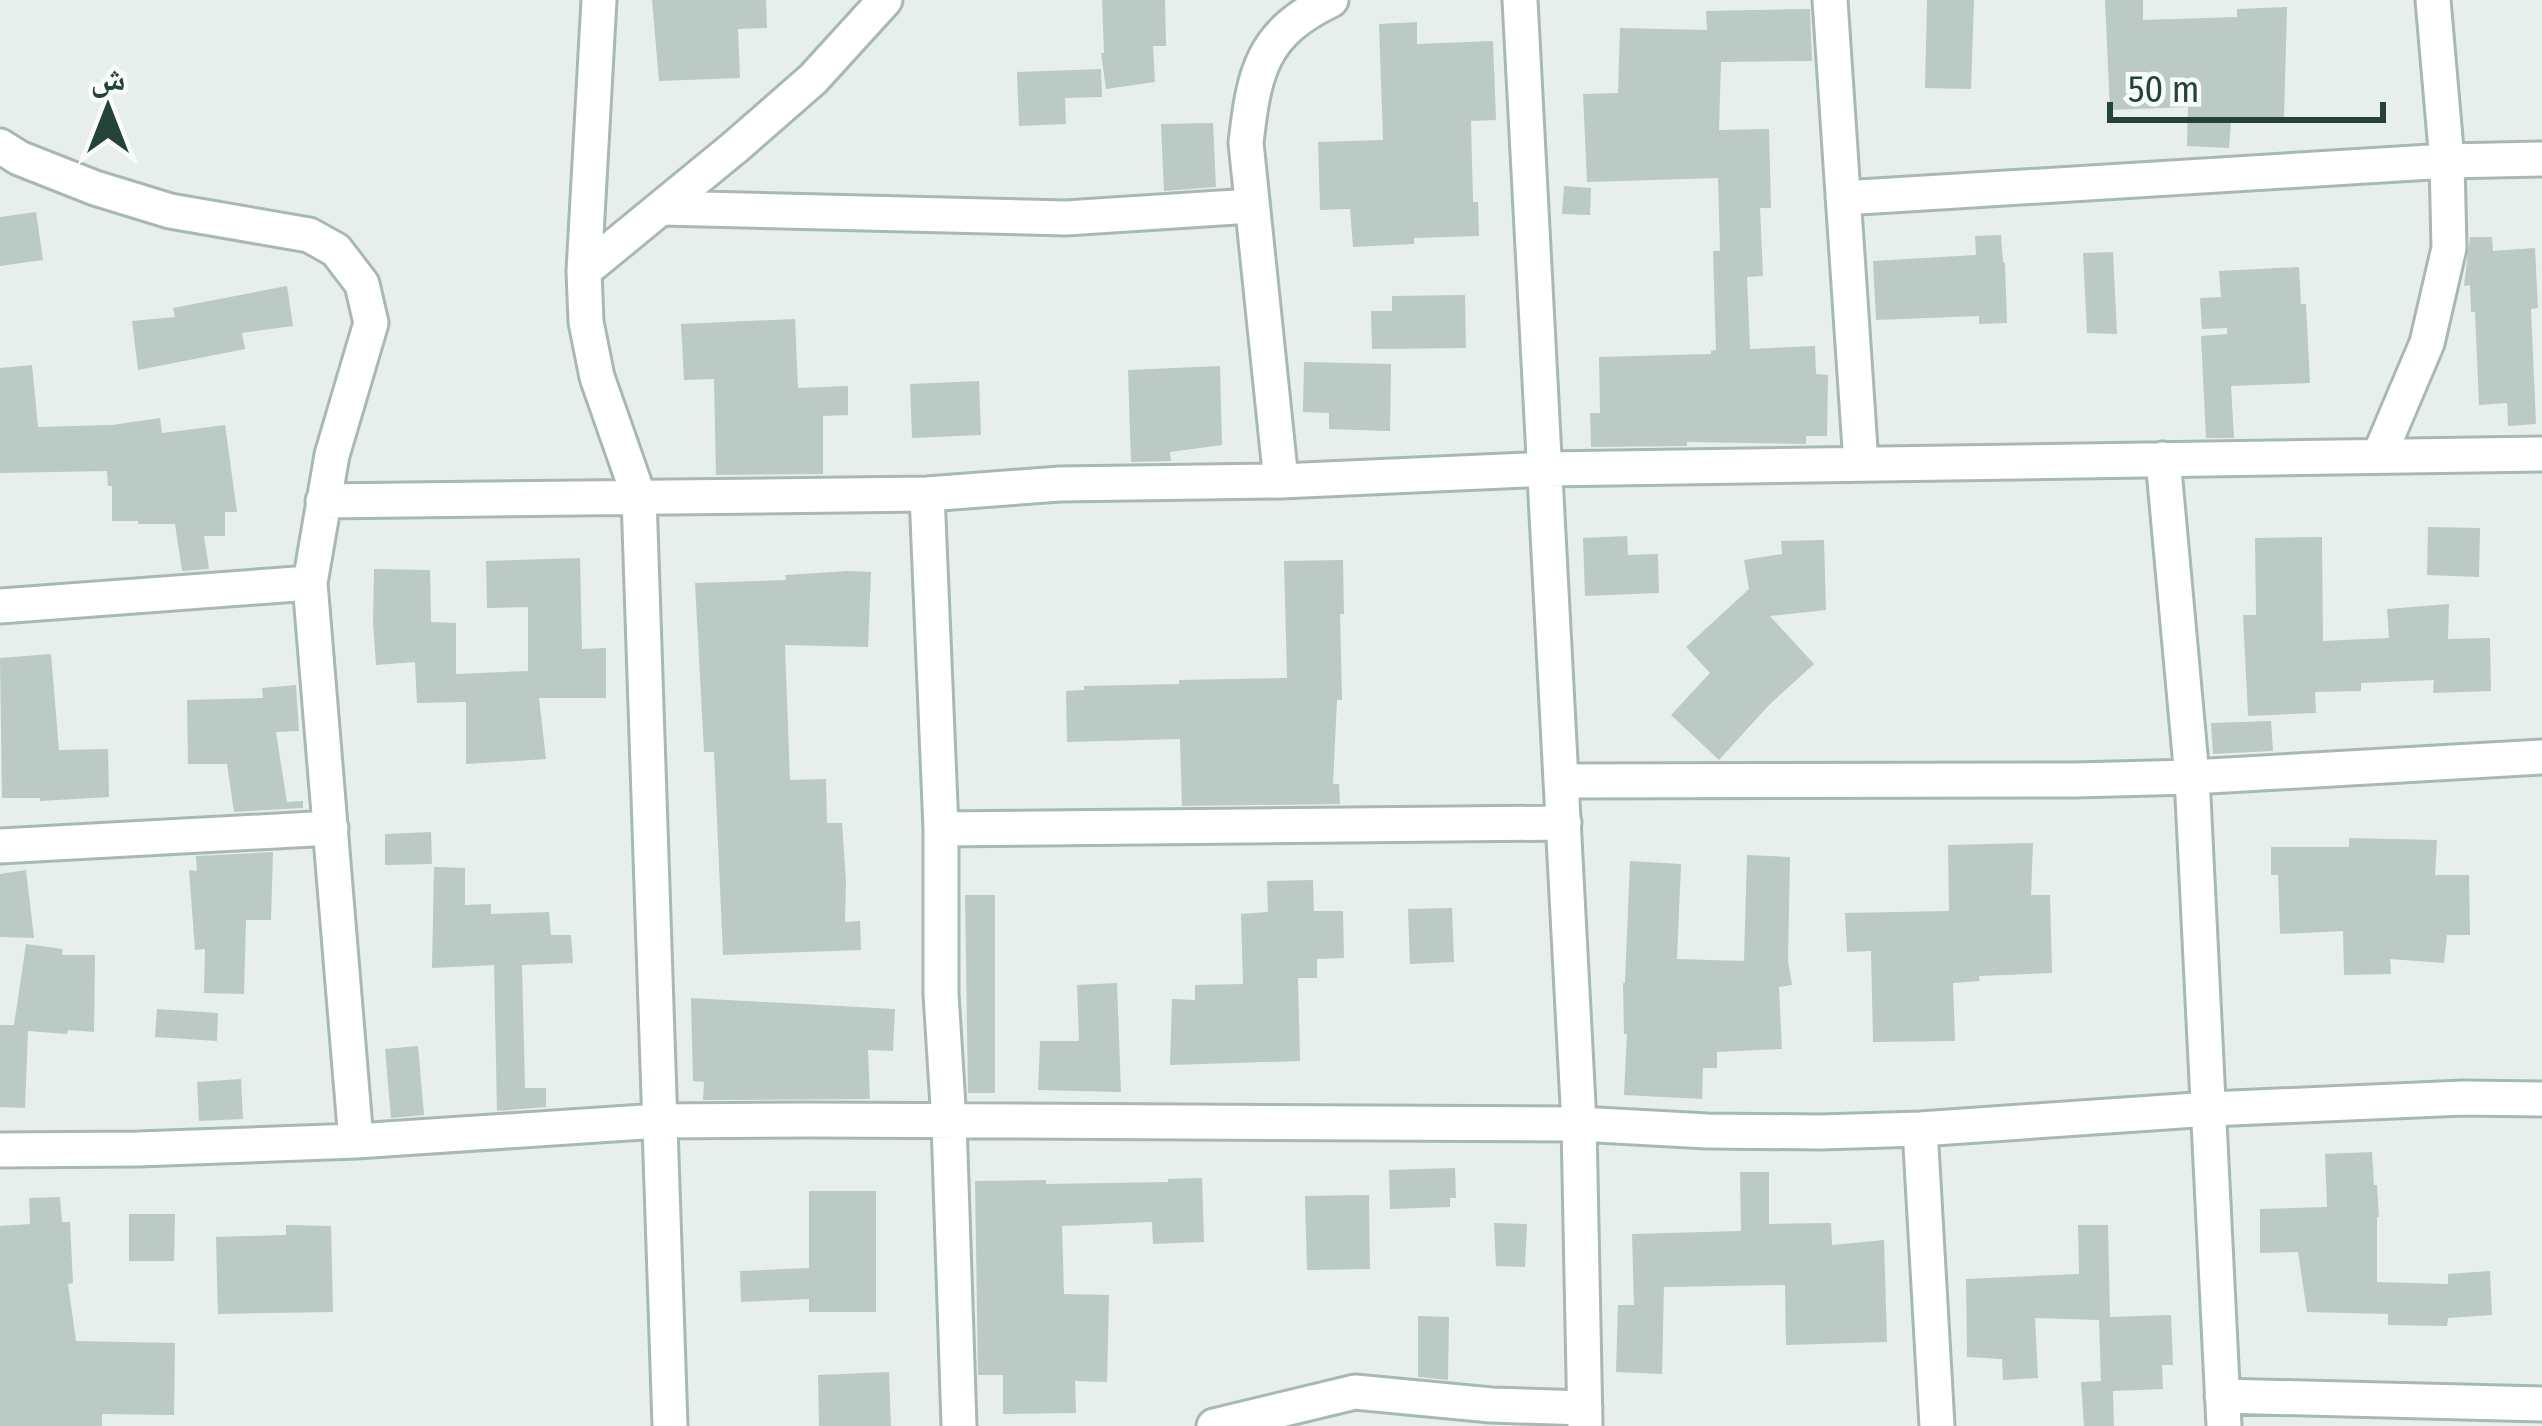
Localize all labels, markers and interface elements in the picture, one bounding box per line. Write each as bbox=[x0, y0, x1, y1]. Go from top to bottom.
north arrow bbox=[48, 48, 168, 168]
scale bar bbox=[2110, 48, 2383, 122]
text: ش bbox=[90, 59, 126, 99]
text: 50 m bbox=[2128, 68, 2199, 112]

